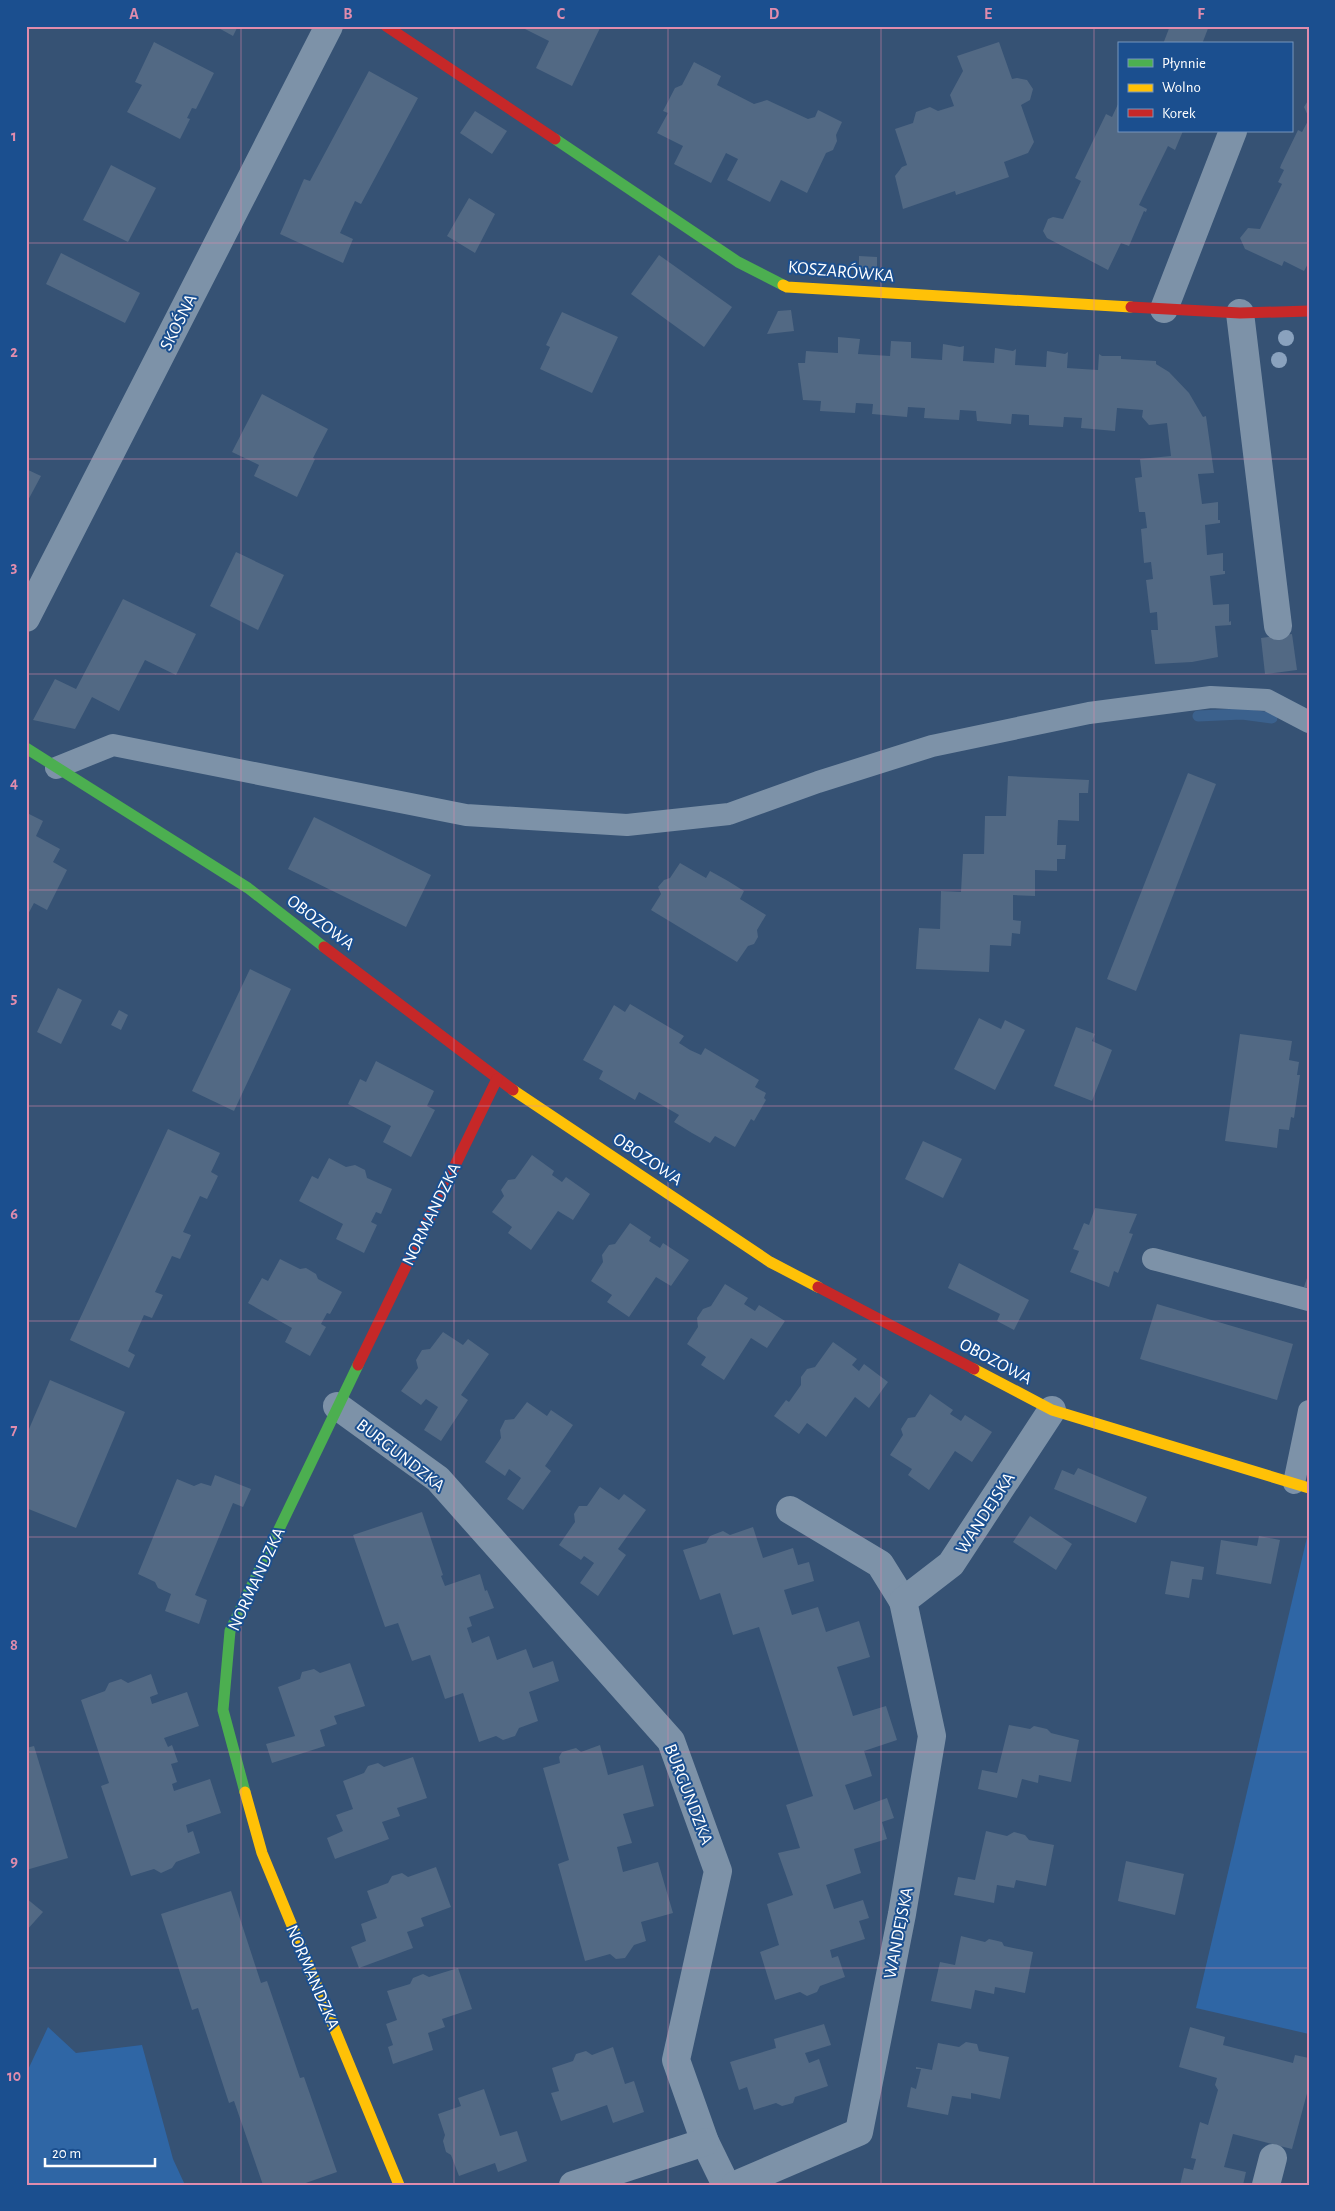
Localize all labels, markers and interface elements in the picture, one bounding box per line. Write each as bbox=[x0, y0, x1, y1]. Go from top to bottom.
text: A bbox=[129, 6, 139, 22]
text: B bbox=[343, 6, 353, 22]
text: C bbox=[557, 6, 566, 22]
text: D bbox=[769, 6, 780, 22]
text: E bbox=[984, 6, 992, 22]
text: F bbox=[1197, 6, 1205, 22]
legend bbox=[1118, 42, 1292, 132]
text: Płynnie bbox=[1162, 56, 1206, 71]
text: Wolno bbox=[1162, 80, 1201, 95]
text: Korek bbox=[1162, 106, 1196, 121]
text: 1 bbox=[11, 128, 17, 144]
street label: KOSZARÓWKA bbox=[787, 255, 896, 286]
street label: SKOŚNA bbox=[154, 289, 201, 354]
text: 2 bbox=[10, 344, 18, 360]
text: 3 bbox=[11, 559, 18, 575]
text: 4 bbox=[10, 775, 18, 791]
street label: OBOZOWA bbox=[283, 892, 358, 954]
text: 5 bbox=[11, 990, 18, 1006]
street label: OBOZOWA bbox=[610, 1130, 686, 1190]
street label: NORMANDZKA bbox=[399, 1160, 465, 1269]
text: 6 bbox=[10, 1206, 18, 1222]
street label: OBOZOWA bbox=[956, 1335, 1035, 1389]
street label: BURGUNDZKA bbox=[353, 1416, 448, 1496]
text: 7 bbox=[11, 1422, 18, 1438]
street label: WANDEJSKA bbox=[953, 1469, 1019, 1557]
street label: NORMANDZKA bbox=[225, 1524, 289, 1634]
text: 8 bbox=[10, 1637, 18, 1653]
street label: BURGUNDZKA bbox=[661, 1741, 716, 1848]
text: 9 bbox=[10, 1853, 18, 1869]
street label: WANDEJSKA bbox=[881, 1885, 917, 1981]
street label: NORMANDZKA bbox=[282, 1922, 342, 2033]
text: 10 bbox=[7, 2068, 21, 2084]
scale bar bbox=[45, 2136, 155, 2168]
text: 20 m bbox=[52, 2146, 81, 2161]

